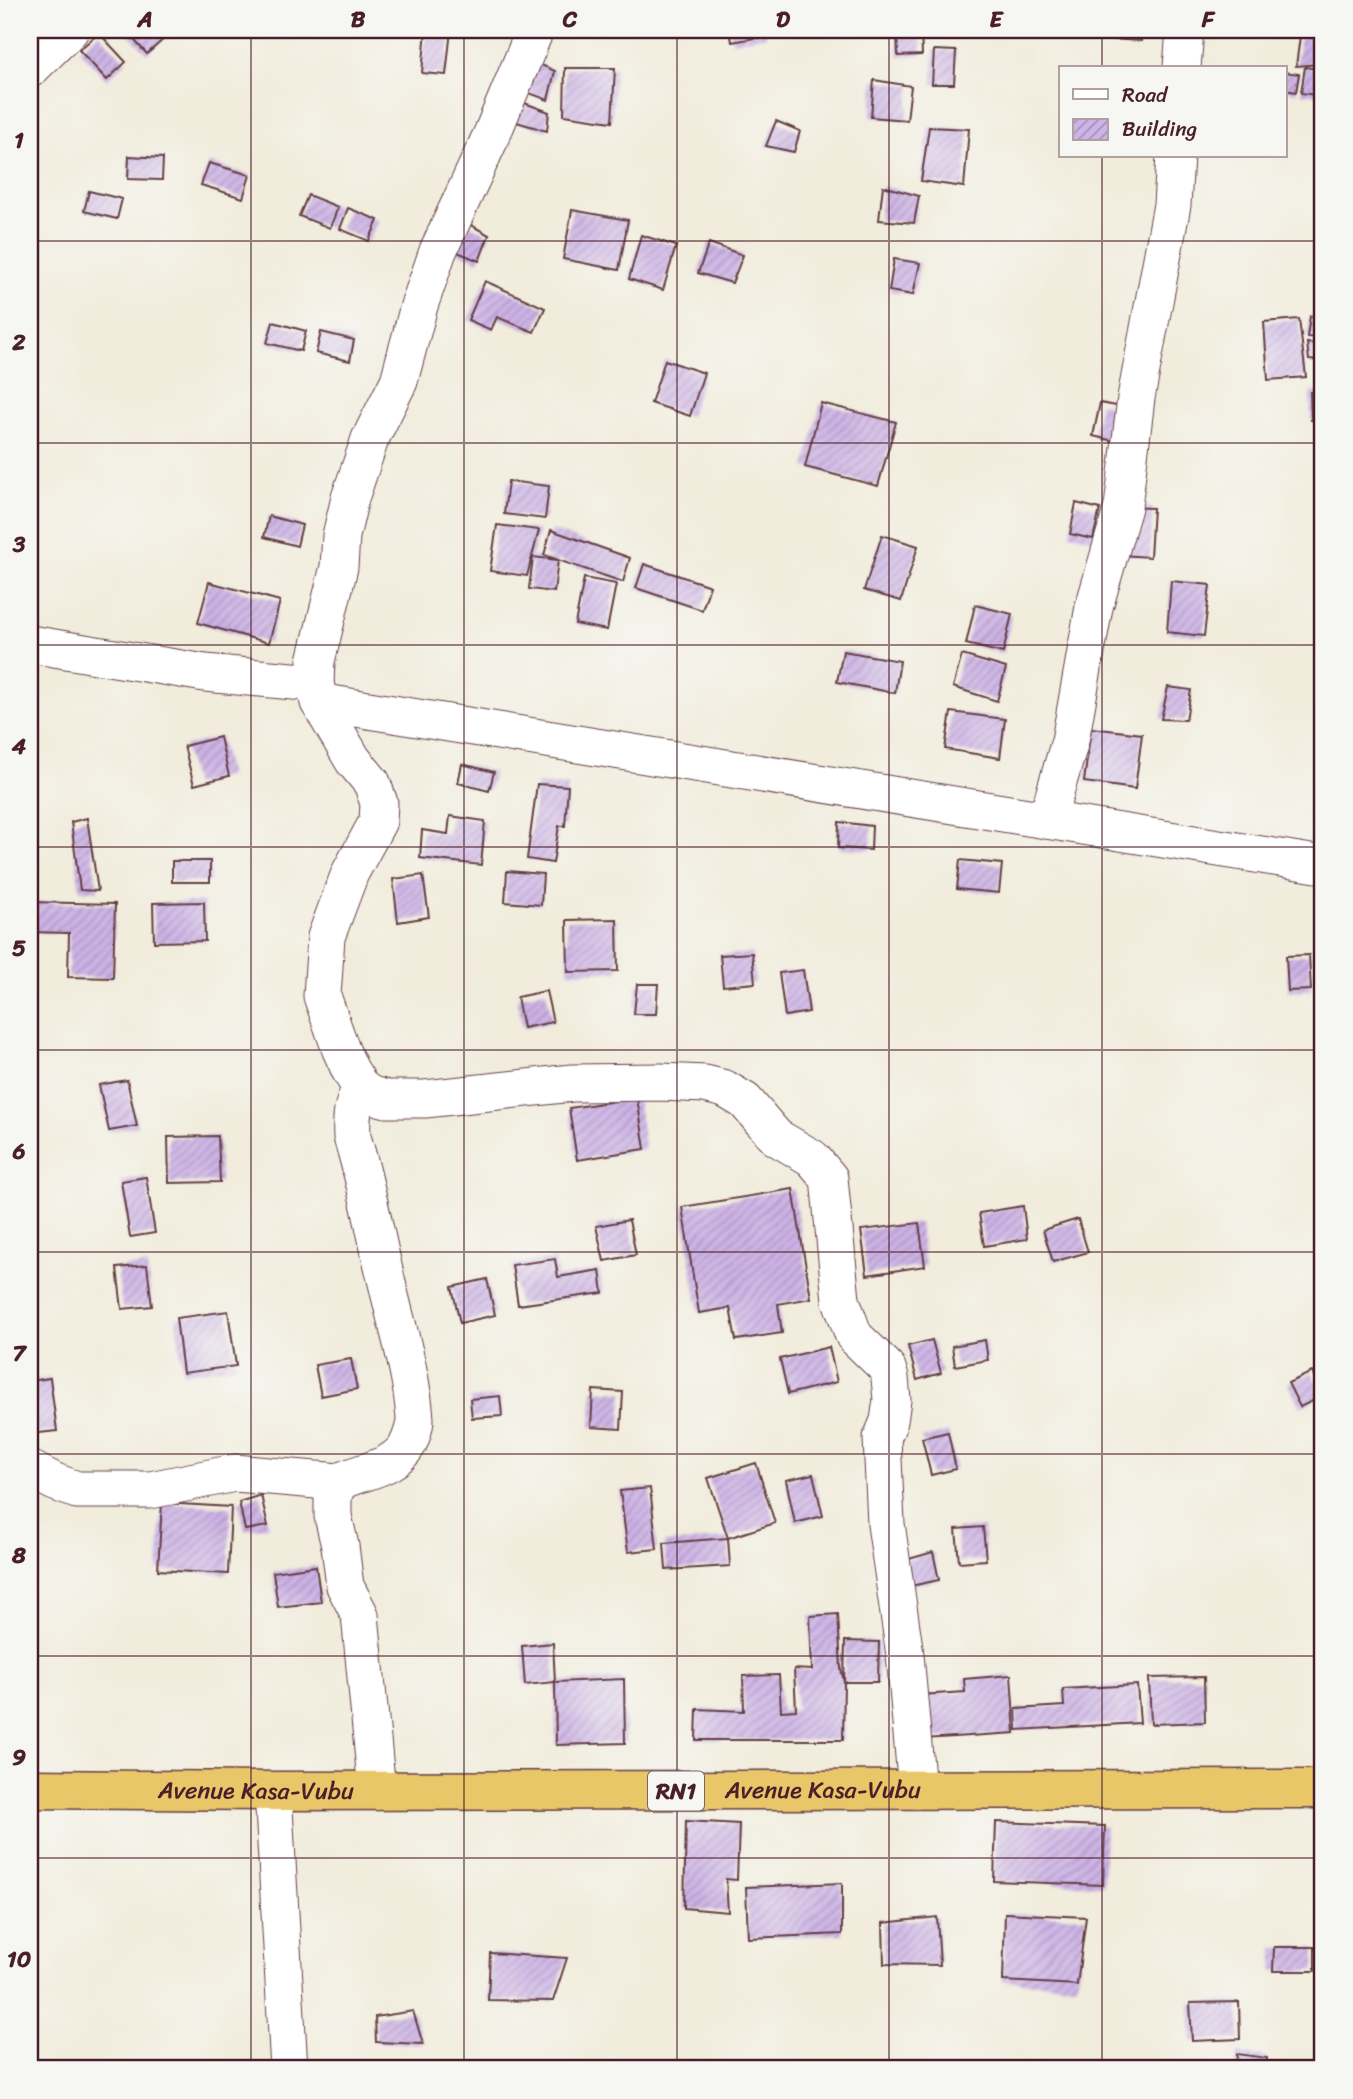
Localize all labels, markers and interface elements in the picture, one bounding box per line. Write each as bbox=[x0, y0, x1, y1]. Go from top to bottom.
text: A bbox=[136, 0, 153, 40]
text: B bbox=[351, 0, 366, 40]
text: C bbox=[562, 0, 578, 40]
text: D bbox=[776, 0, 791, 40]
text: E bbox=[990, 0, 1005, 40]
text: F bbox=[1201, 0, 1216, 40]
legend bbox=[1059, 66, 1286, 158]
text: Road bbox=[1122, 76, 1169, 114]
text: Building bbox=[1122, 110, 1198, 148]
text: 1 bbox=[14, 120, 24, 161]
text: 2 bbox=[11, 322, 26, 363]
text: 3 bbox=[12, 524, 26, 565]
text: 4 bbox=[11, 726, 27, 767]
text: 5 bbox=[12, 928, 26, 969]
text: 6 bbox=[11, 1131, 26, 1172]
text: 7 bbox=[12, 1333, 27, 1374]
text: 8 bbox=[11, 1535, 26, 1576]
text: 9 bbox=[12, 1737, 26, 1778]
street label: Avenue Kasa-Vubu bbox=[157, 1769, 354, 1812]
street label: Avenue Kasa-Vubu bbox=[724, 1769, 921, 1811]
road number: RN1 bbox=[648, 1772, 704, 1811]
text: 10 bbox=[7, 1939, 32, 1980]

